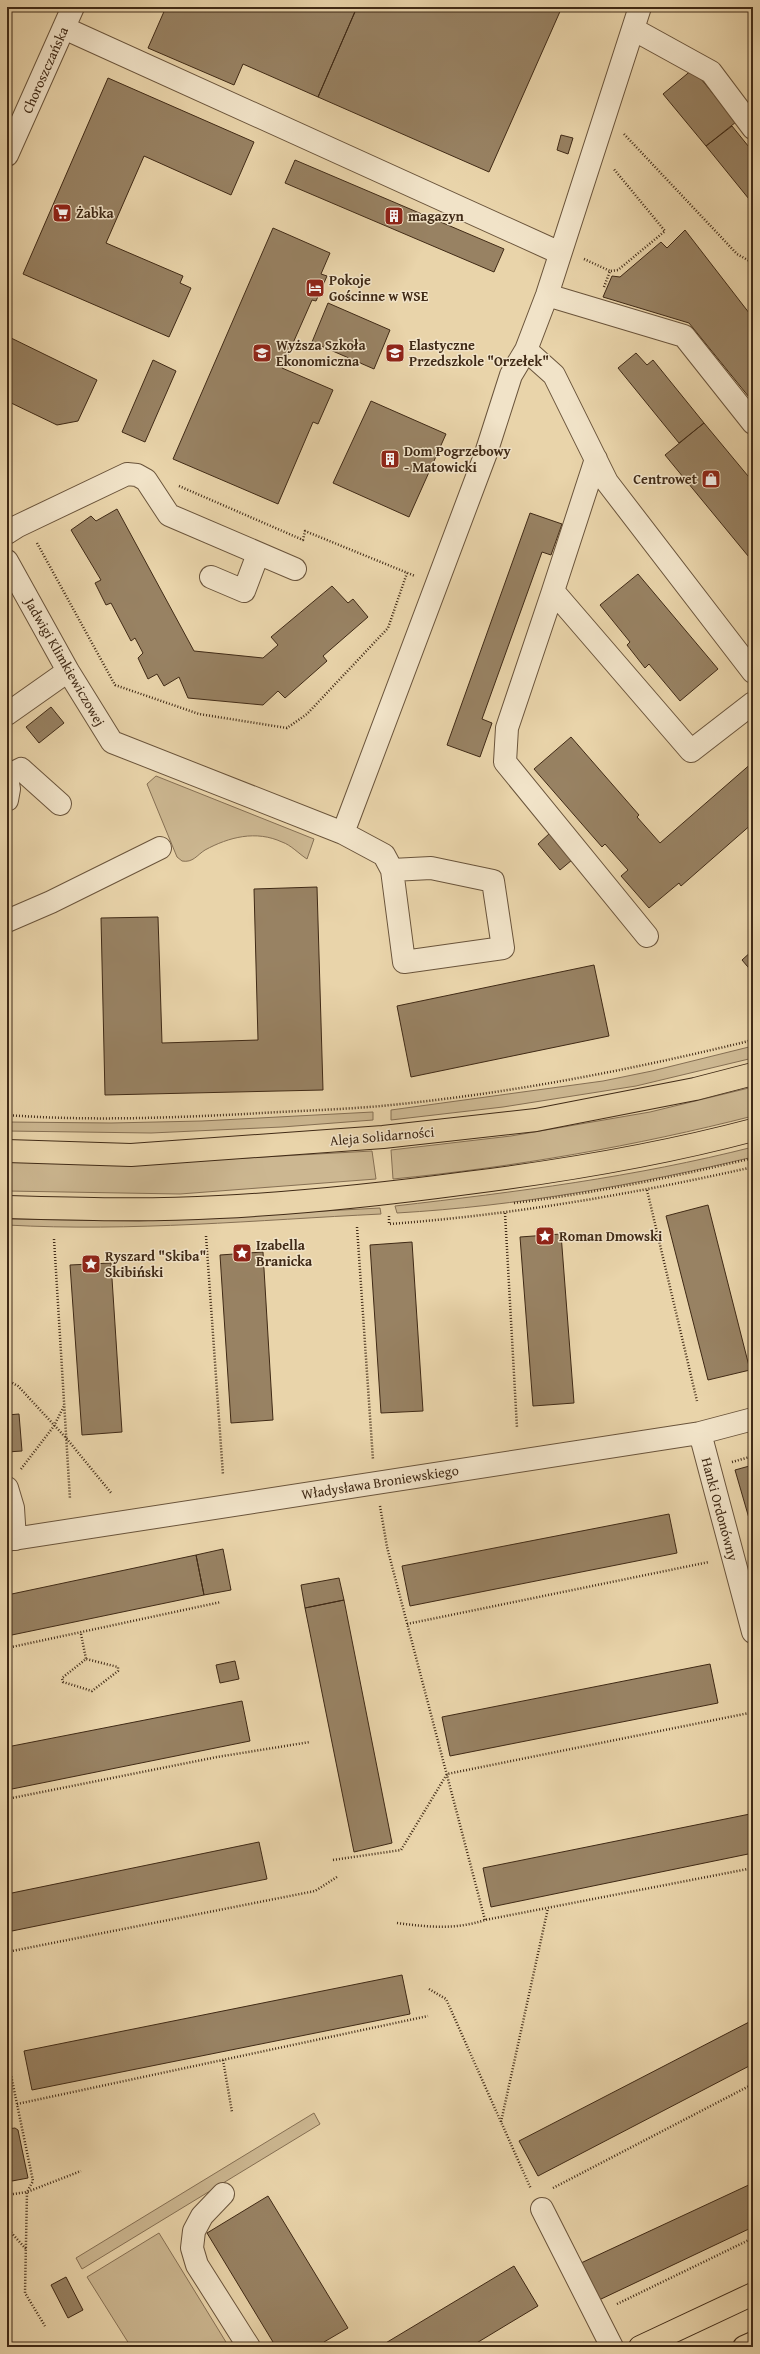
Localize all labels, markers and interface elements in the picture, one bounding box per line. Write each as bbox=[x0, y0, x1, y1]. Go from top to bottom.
street label: Choroszczańska bbox=[17, 23, 73, 117]
supermarket icon: Żabka bbox=[51, 202, 73, 224]
place label: Żabka bbox=[76, 203, 115, 223]
building icon: magazyn bbox=[383, 205, 405, 227]
place label: magazyn bbox=[408, 206, 465, 226]
place label: Pokoje Gościnne w WSE bbox=[329, 270, 429, 306]
hotel icon: Pokoje Gościnne w WSE bbox=[304, 277, 326, 299]
place label: Wyższa Szkoła Ekonomiczna bbox=[276, 335, 366, 371]
place label: Elastyczne Przedszkole "Orzełek" bbox=[409, 335, 549, 371]
school or university icon: Wyższa Szkoła Ekonomiczna bbox=[251, 342, 273, 364]
school or university icon: Elastyczne Przedszkole "Orzełek" bbox=[384, 342, 406, 364]
place label: Dom Pogrzebowy - Matowicki bbox=[404, 441, 512, 477]
building icon: Dom Pogrzebowy - Matowicki bbox=[379, 448, 401, 470]
shop icon: Centrowet bbox=[700, 468, 722, 490]
place label: Centrowet bbox=[633, 469, 698, 489]
street label: Jadwigi Klimkiewiczowej bbox=[19, 593, 110, 730]
street label: Aleja Solidarności bbox=[329, 1121, 435, 1151]
place icon: Roman Dmowski bbox=[534, 1225, 556, 1247]
place label: Roman Dmowski bbox=[559, 1226, 663, 1246]
place label: Izabella Branicka bbox=[256, 1235, 313, 1271]
place icon: Izabella Branicka bbox=[231, 1242, 253, 1264]
place label: Ryszard "Skiba" Skibiński bbox=[105, 1246, 206, 1282]
place icon: Ryszard "Skiba" Skibiński bbox=[80, 1253, 102, 1275]
street label: Hanki Ordonówny bbox=[697, 1455, 743, 1563]
street label: Władysława Broniewskiego bbox=[300, 1460, 460, 1504]

